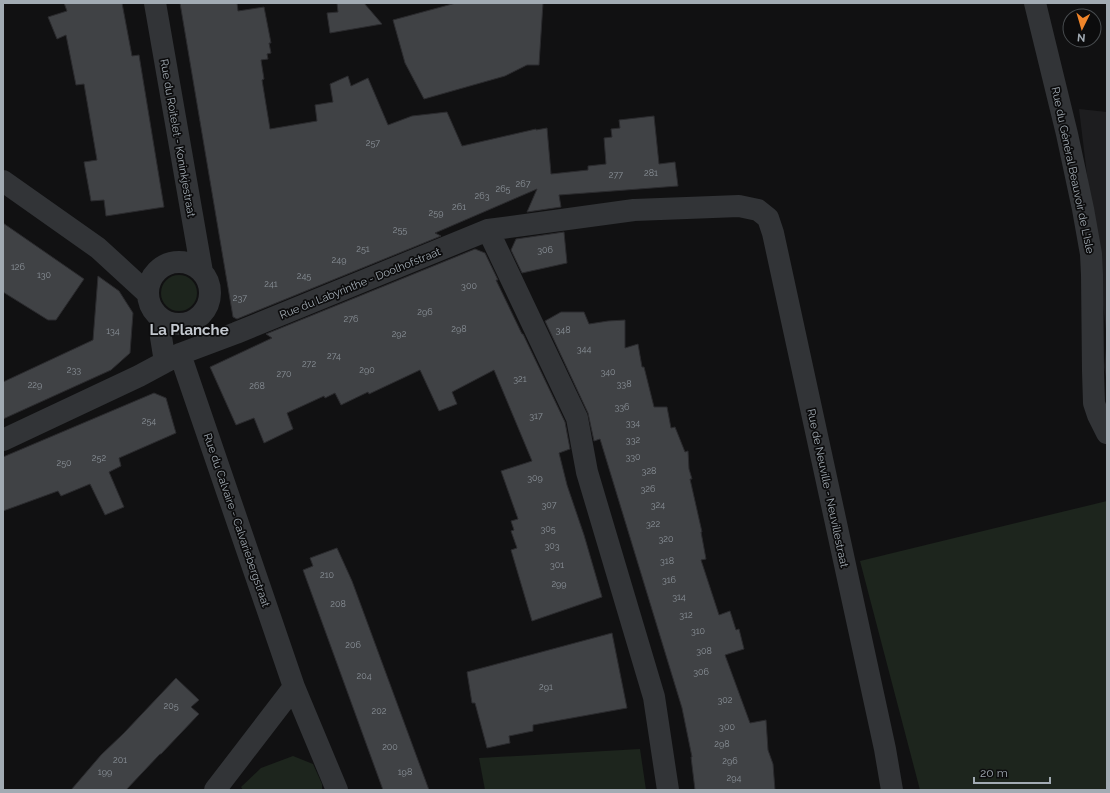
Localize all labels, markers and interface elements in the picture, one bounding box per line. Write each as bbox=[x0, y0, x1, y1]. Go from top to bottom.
north arrow bbox=[1062, 8, 1102, 48]
text: N bbox=[1076, 31, 1086, 44]
street label: Rue du Roitelet - Koninkjestraat bbox=[157, 58, 198, 218]
street label: Rue du Général Beauvoir de L'Isle bbox=[1048, 86, 1097, 255]
house number: 257 bbox=[366, 138, 380, 148]
house number: 281 bbox=[644, 168, 658, 178]
house number: 277 bbox=[609, 170, 623, 180]
house number: 267 bbox=[516, 179, 531, 189]
house number: 265 bbox=[495, 184, 511, 194]
house number: 263 bbox=[475, 191, 490, 201]
house number: 261 bbox=[452, 202, 466, 212]
house number: 259 bbox=[429, 208, 443, 218]
house number: 255 bbox=[393, 225, 407, 235]
house number: 251 bbox=[356, 244, 370, 254]
street label: Rue du Labyrinthe - Doolhofstraat bbox=[278, 245, 443, 322]
house number: 306 bbox=[537, 245, 553, 255]
house number: 249 bbox=[332, 255, 346, 265]
house number: 126 bbox=[11, 262, 26, 272]
house number: 130 bbox=[37, 270, 52, 280]
house number: 245 bbox=[297, 271, 311, 281]
house number: 241 bbox=[264, 279, 278, 289]
house number: 300 bbox=[461, 281, 477, 291]
house number: 237 bbox=[233, 293, 247, 303]
house number: 296 bbox=[417, 307, 433, 317]
house number: 276 bbox=[344, 314, 359, 324]
district label: La Planche bbox=[149, 321, 229, 339]
house number: 298 bbox=[451, 324, 467, 334]
house number: 348 bbox=[555, 325, 571, 335]
house number: 134 bbox=[106, 326, 120, 336]
house number: 292 bbox=[392, 329, 407, 339]
house number: 344 bbox=[577, 344, 591, 354]
house number: 274 bbox=[327, 351, 341, 361]
house number: 272 bbox=[302, 359, 316, 369]
house number: 233 bbox=[67, 365, 81, 375]
house number: 290 bbox=[359, 365, 375, 375]
house number: 340 bbox=[600, 367, 616, 377]
house number: 270 bbox=[277, 369, 292, 379]
house number: 321 bbox=[513, 374, 527, 384]
house number: 338 bbox=[617, 379, 631, 389]
house number: 229 bbox=[28, 380, 42, 390]
house number: 268 bbox=[249, 381, 265, 391]
house number: 336 bbox=[614, 402, 630, 412]
street label: Rue de Neuville - Neuvillestraat bbox=[804, 408, 851, 569]
house number: 317 bbox=[529, 411, 543, 421]
house number: 254 bbox=[142, 416, 156, 426]
house number: 334 bbox=[626, 418, 640, 428]
street label: Rue du Calvaire - Calvariebergstraat bbox=[201, 432, 273, 609]
house number: 332 bbox=[626, 435, 640, 445]
house number: 330 bbox=[625, 452, 641, 462]
house number: 252 bbox=[92, 453, 106, 463]
house number: 250 bbox=[56, 458, 72, 468]
house number: 328 bbox=[642, 466, 656, 476]
house number: 309 bbox=[527, 473, 543, 483]
house number: 326 bbox=[641, 484, 656, 494]
house number: 307 bbox=[541, 500, 557, 510]
house number: 324 bbox=[651, 500, 665, 510]
house number: 322 bbox=[646, 519, 660, 529]
house number: 305 bbox=[540, 524, 556, 534]
house number: 320 bbox=[658, 534, 674, 544]
house number: 303 bbox=[544, 541, 560, 551]
house number: 318 bbox=[660, 556, 674, 566]
house number: 301 bbox=[550, 560, 564, 570]
house number: 210 bbox=[320, 570, 335, 580]
house number: 316 bbox=[662, 575, 677, 585]
house number: 299 bbox=[551, 579, 567, 589]
house number: 314 bbox=[672, 592, 686, 602]
house number: 208 bbox=[330, 599, 346, 609]
house number: 312 bbox=[679, 610, 693, 620]
house number: 310 bbox=[691, 626, 706, 636]
house number: 206 bbox=[345, 640, 361, 650]
house number: 308 bbox=[696, 646, 712, 656]
house number: 306 bbox=[693, 667, 709, 677]
house number: 204 bbox=[356, 671, 372, 681]
house number: 291 bbox=[539, 682, 553, 692]
house number: 302 bbox=[717, 695, 733, 705]
house number: 205 bbox=[163, 701, 179, 711]
house number: 202 bbox=[372, 706, 387, 716]
house number: 300 bbox=[719, 722, 735, 732]
house number: 298 bbox=[714, 739, 730, 749]
house number: 200 bbox=[382, 742, 398, 752]
house number: 201 bbox=[113, 755, 127, 765]
house number: 296 bbox=[722, 756, 738, 766]
scale bar bbox=[974, 759, 1050, 785]
text: 20 m bbox=[980, 766, 1008, 780]
house number: 199 bbox=[98, 767, 112, 777]
house number: 198 bbox=[398, 767, 412, 777]
house number: 294 bbox=[727, 773, 742, 783]

